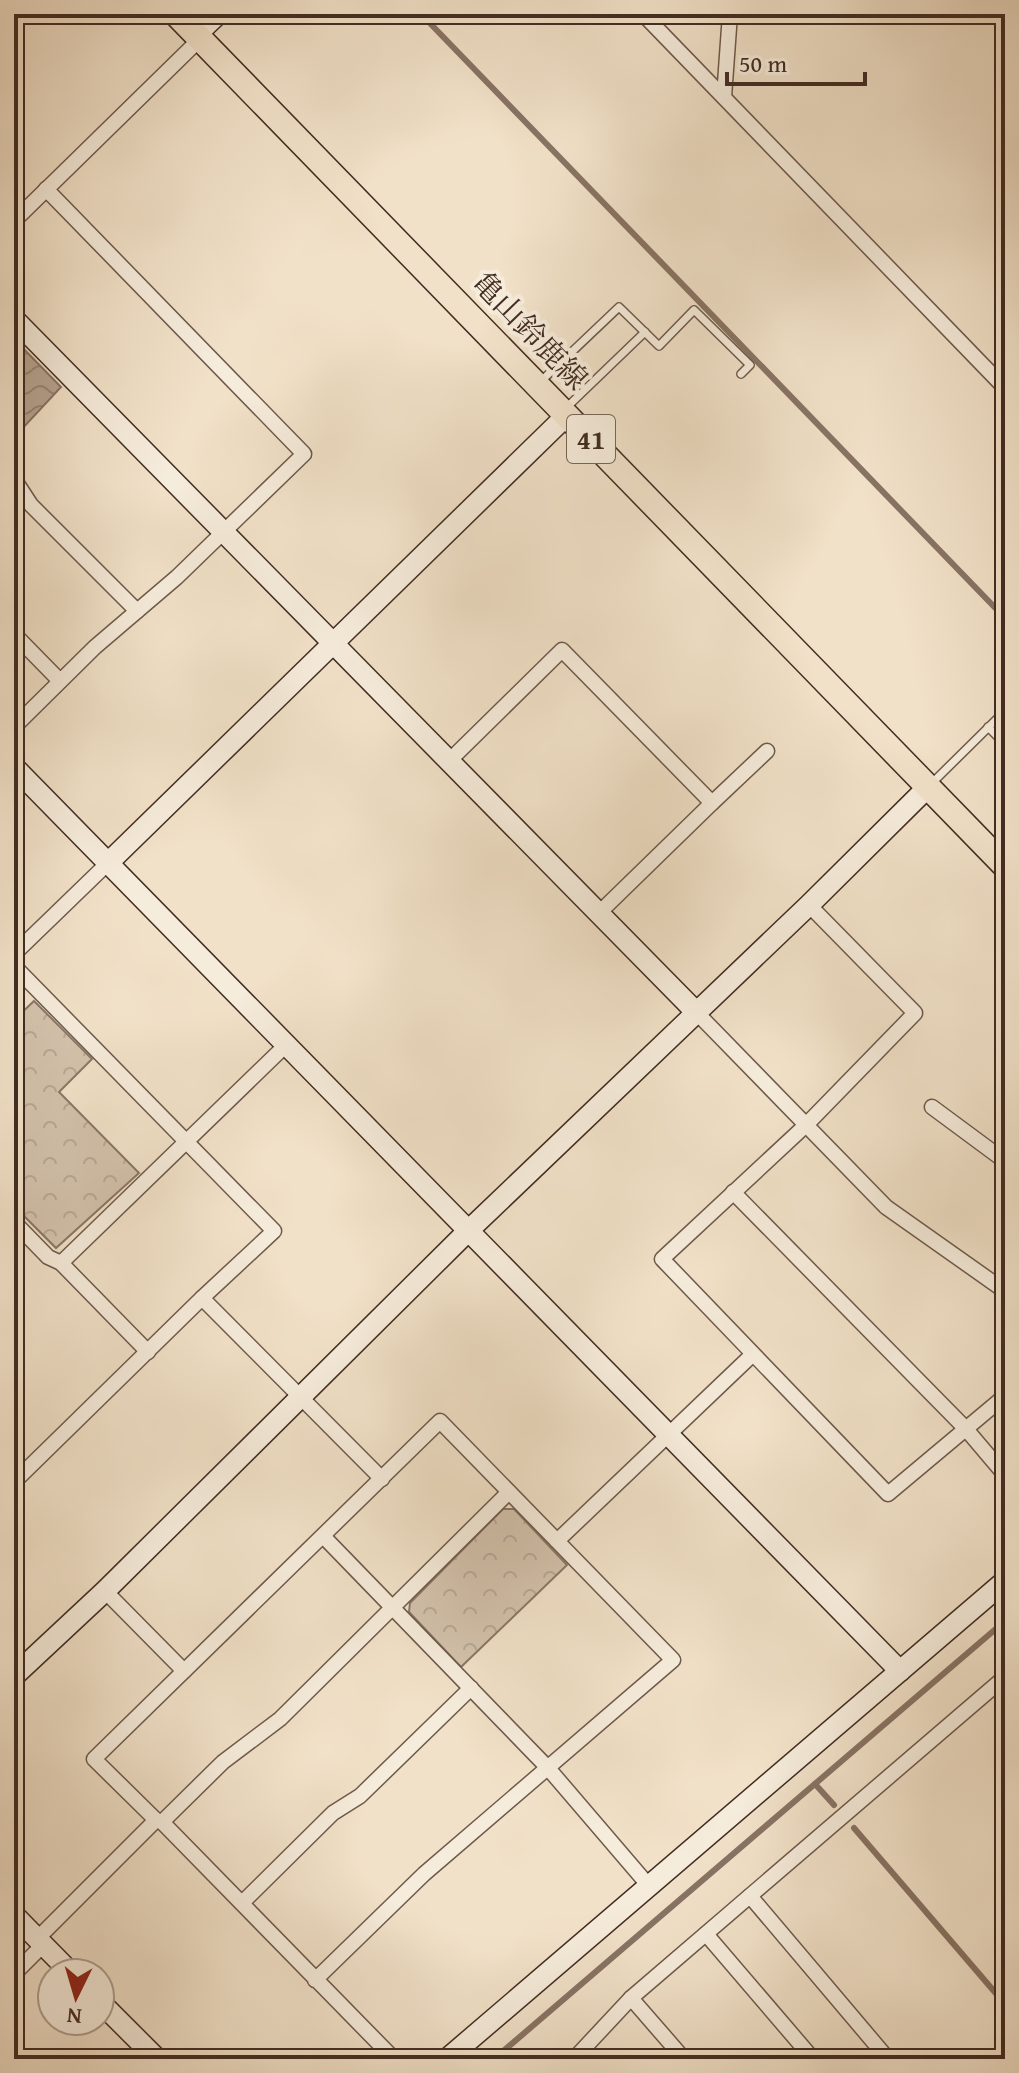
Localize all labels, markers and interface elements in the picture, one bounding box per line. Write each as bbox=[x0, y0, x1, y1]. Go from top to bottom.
scale bar bbox=[727, 36, 865, 86]
text: 50 m bbox=[739, 46, 787, 81]
street label: 亀山鈴鹿線 bbox=[463, 261, 599, 400]
road number: 41 bbox=[567, 415, 615, 463]
north arrow bbox=[36, 1957, 116, 2037]
text: N bbox=[65, 2000, 83, 2034]

